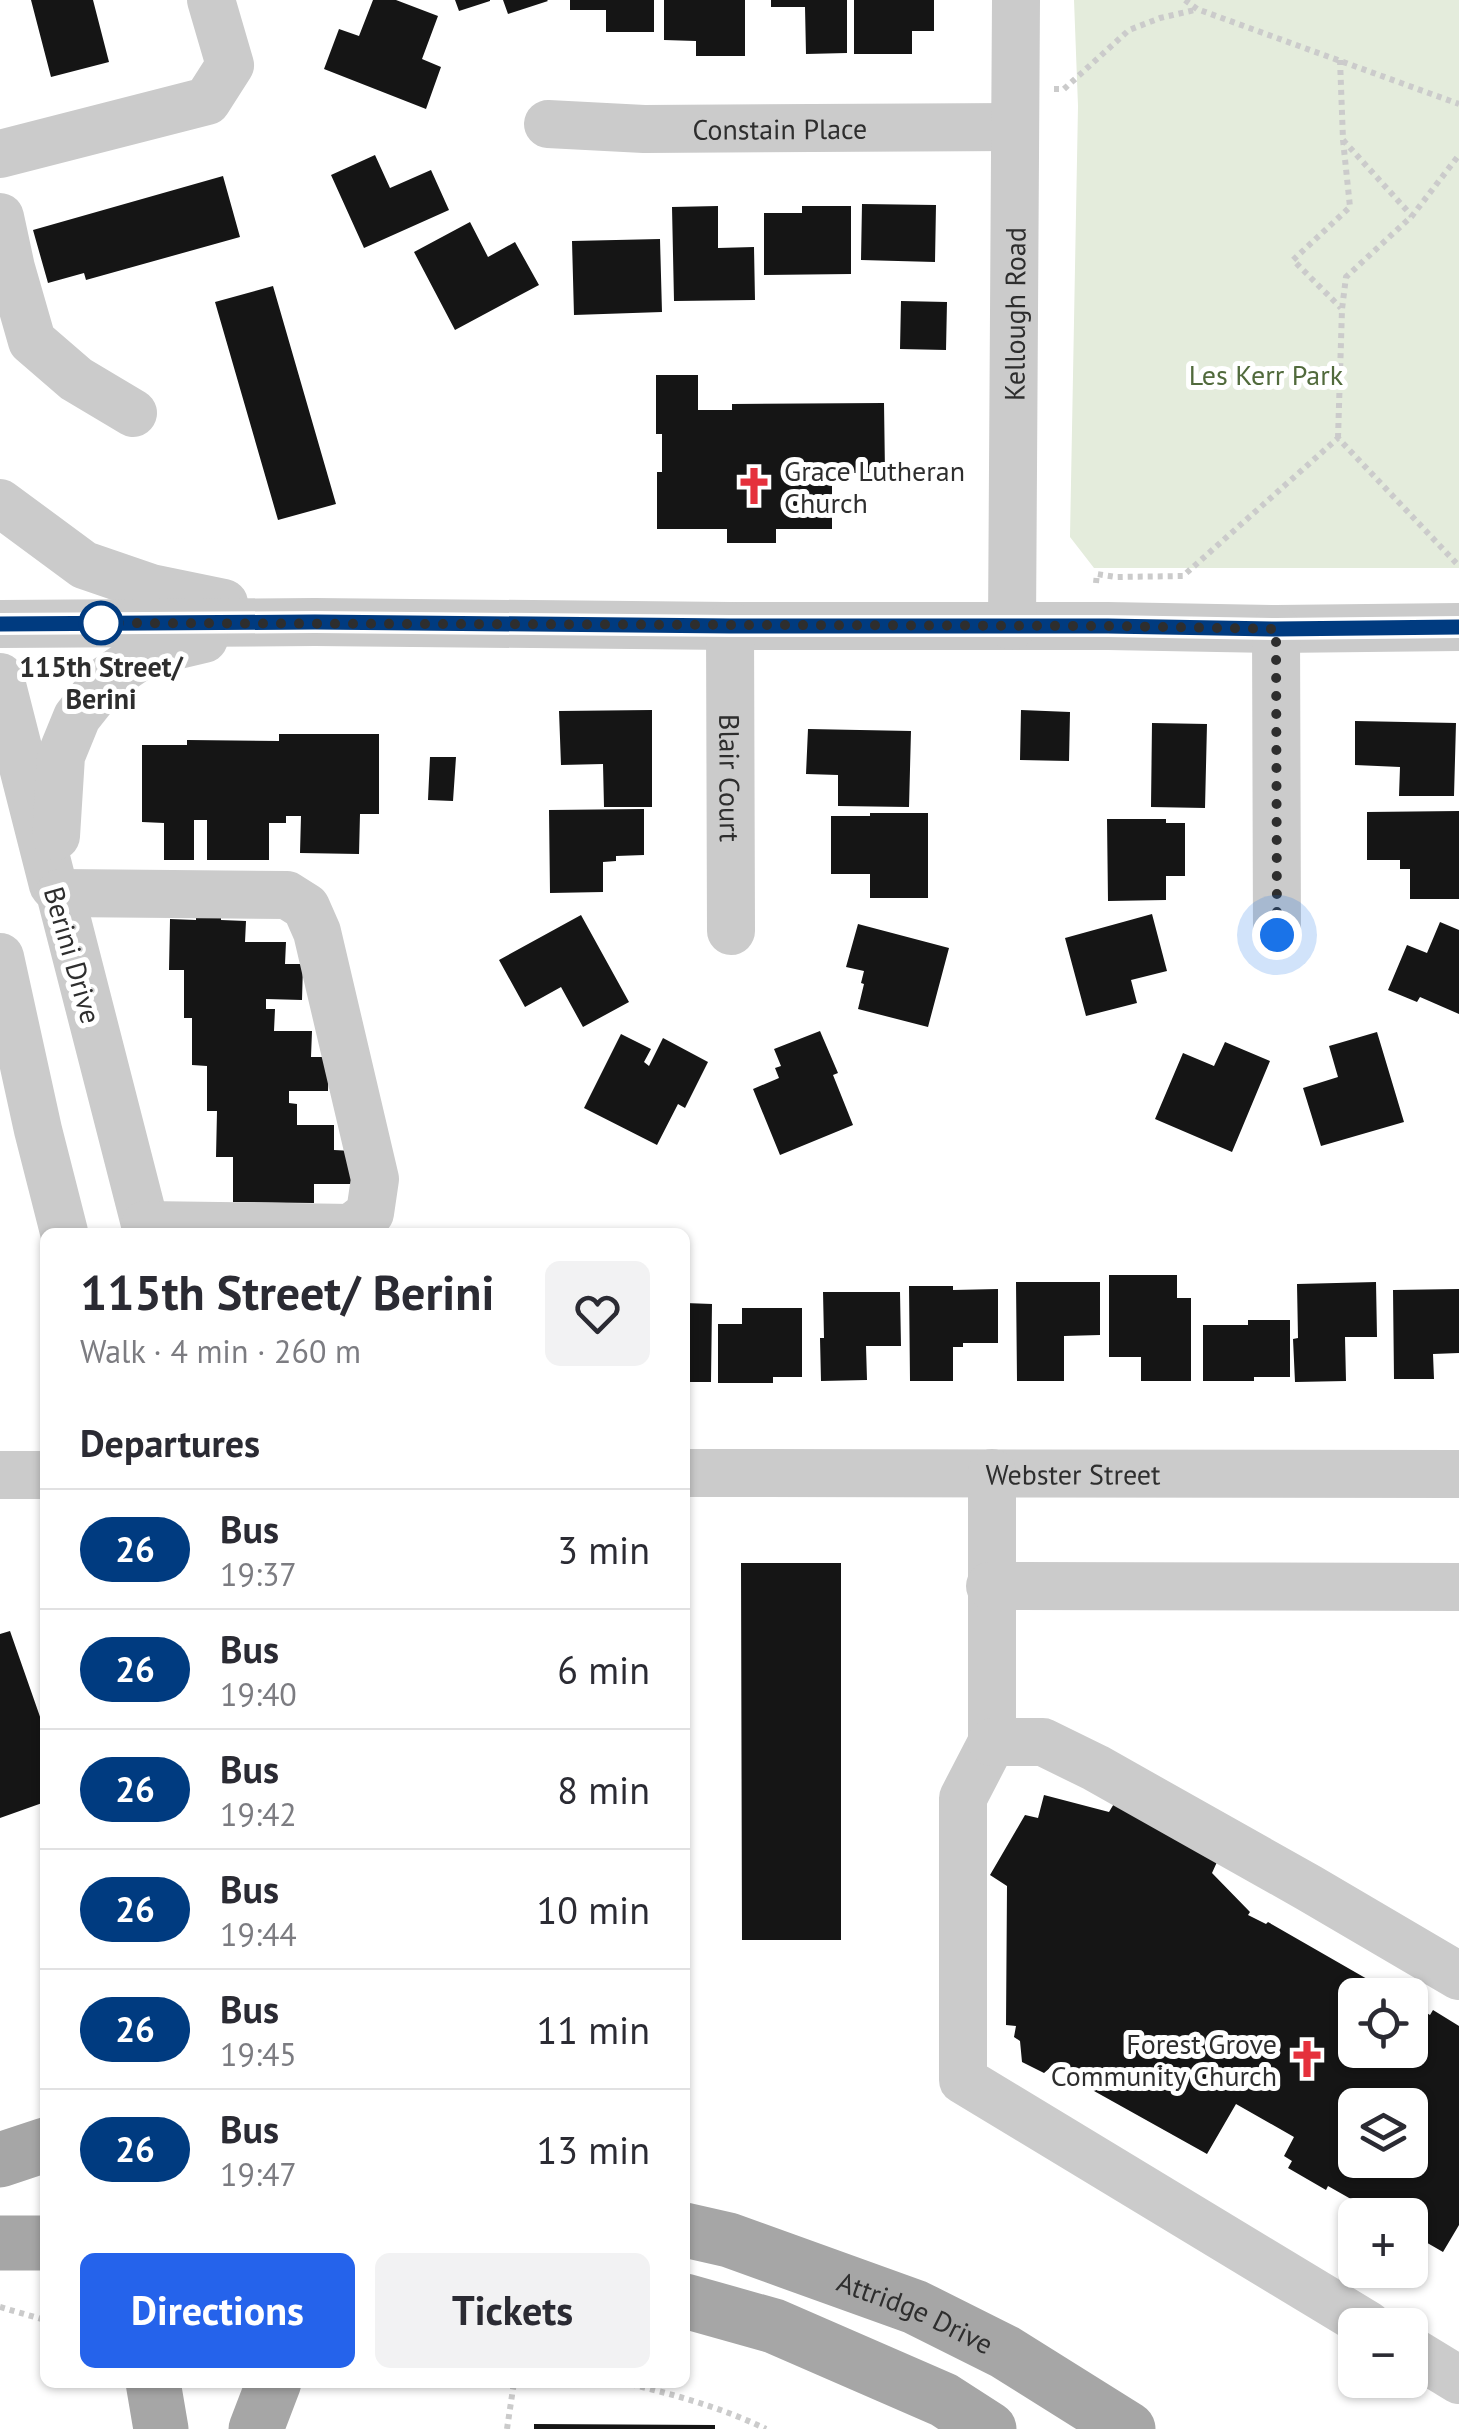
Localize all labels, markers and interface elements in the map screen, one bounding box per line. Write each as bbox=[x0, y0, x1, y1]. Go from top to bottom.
street label: Constain Place bbox=[692, 109, 867, 147]
street label: Kellough Road bbox=[995, 227, 1033, 401]
park label: Les Kerr Park bbox=[1189, 356, 1344, 393]
place label: Grace Lutheran Church bbox=[784, 452, 965, 521]
church icon: Grace Lutheran Church bbox=[733, 465, 775, 507]
marker: 115th Street/ Berini bbox=[80, 602, 122, 644]
place label: 115th Street/ Berini bbox=[19, 648, 184, 717]
street label: Blair Court bbox=[712, 714, 749, 843]
street label: Berini Drive bbox=[36, 882, 110, 1028]
your location bbox=[1252, 910, 1302, 960]
text: 115th Street/ Berini bbox=[80, 1261, 494, 1323]
button: heart bbox=[545, 1261, 650, 1366]
text: Walk · 4 min · 260 m bbox=[80, 1330, 361, 1372]
text: Departures bbox=[80, 1418, 260, 1467]
street label: Webster Street bbox=[985, 1455, 1161, 1492]
text: Bus bbox=[220, 1504, 279, 1553]
text: 3 min bbox=[557, 1525, 650, 1574]
text: 26 bbox=[115, 1526, 155, 1572]
text: 19:37 bbox=[220, 1553, 297, 1595]
text: Bus bbox=[220, 1624, 279, 1673]
text: 6 min bbox=[557, 1645, 650, 1694]
text: 26 bbox=[115, 1646, 155, 1692]
text: 19:40 bbox=[220, 1673, 297, 1715]
text: Bus bbox=[220, 1744, 279, 1793]
text: 8 min bbox=[557, 1765, 650, 1814]
text: 26 bbox=[115, 1766, 155, 1812]
text: 19:42 bbox=[220, 1793, 297, 1835]
text: Bus bbox=[220, 1864, 279, 1913]
text: 10 min bbox=[537, 1885, 650, 1934]
text: 26 bbox=[115, 1886, 155, 1932]
text: 19:44 bbox=[220, 1913, 297, 1955]
map controls bbox=[1338, 1978, 1428, 2398]
button: locate bbox=[1338, 1978, 1428, 2068]
text: Bus bbox=[220, 1984, 279, 2033]
text: 11 min bbox=[537, 2005, 650, 2054]
text: 26 bbox=[115, 2006, 155, 2052]
place label: Forest Grove Community Church bbox=[1051, 2025, 1277, 2094]
text: 19:45 bbox=[220, 2033, 297, 2075]
church icon: Forest Grove Community Church bbox=[1286, 2038, 1328, 2080]
button: layers bbox=[1338, 2088, 1428, 2178]
text: Bus bbox=[220, 2104, 279, 2153]
text: 13 min bbox=[537, 2125, 650, 2174]
text: 26 bbox=[115, 2126, 155, 2172]
text: 19:47 bbox=[220, 2153, 297, 2195]
button: + bbox=[1338, 2198, 1428, 2288]
button: Directions bbox=[80, 2253, 355, 2368]
button: Tickets bbox=[375, 2253, 650, 2368]
street label: Attridge Drive bbox=[832, 2262, 1000, 2362]
button: − bbox=[1338, 2308, 1428, 2398]

